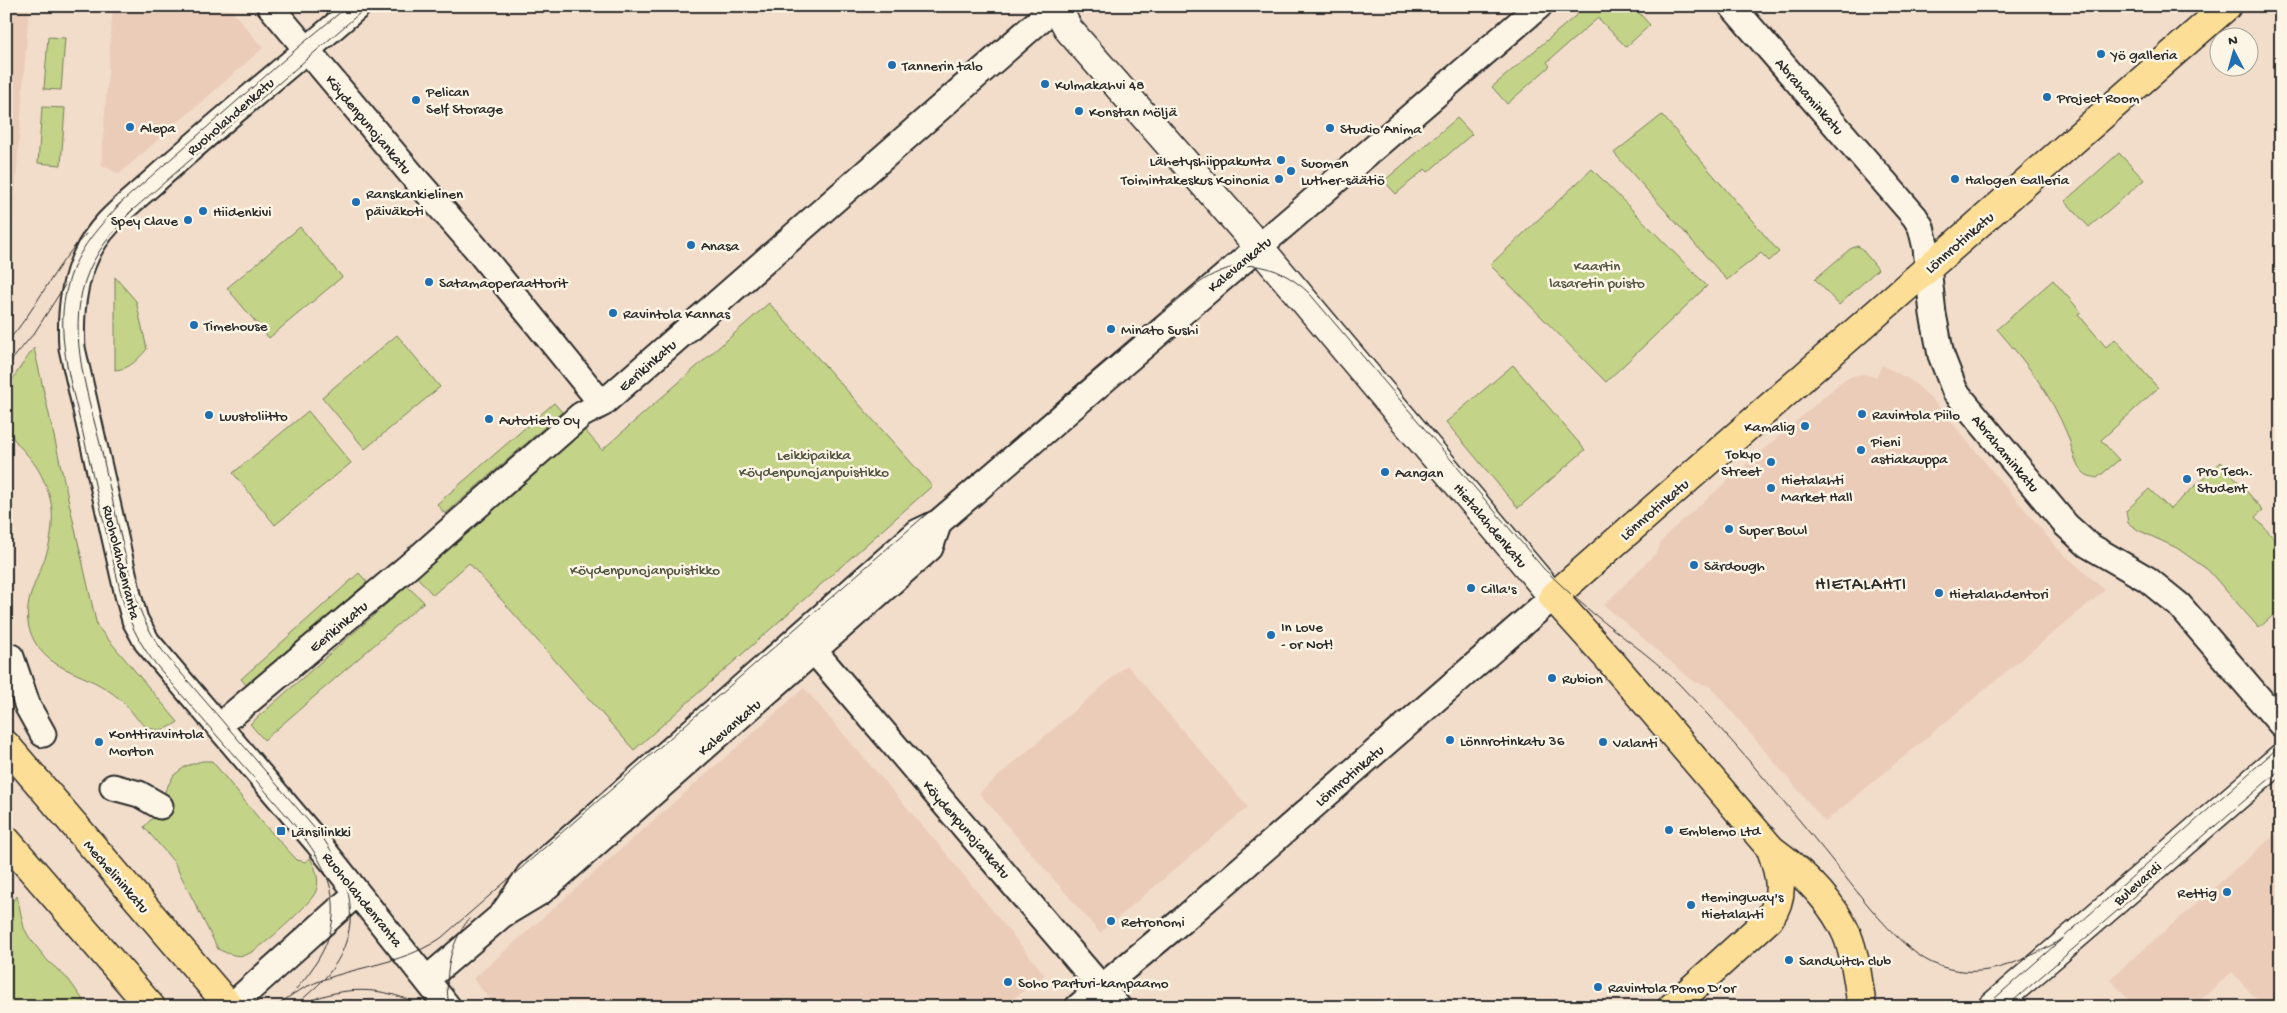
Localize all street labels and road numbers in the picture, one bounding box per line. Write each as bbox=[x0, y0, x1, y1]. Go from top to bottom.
street label: Abrahaminkatu bbox=[1770, 55, 1847, 139]
street label: Köydenpunojankatu bbox=[321, 72, 414, 179]
street label: Ruoholahdenkatu bbox=[184, 75, 279, 160]
street label: Lönnrotinkatu bbox=[1922, 209, 1998, 278]
street label: Kalevankatu bbox=[1205, 234, 1276, 297]
street label: Eerikinkatu bbox=[616, 336, 681, 397]
street label: Abrahaminkatu bbox=[1967, 412, 2042, 497]
street label: Lönnrotinkatu bbox=[1617, 476, 1693, 545]
street label: Hietalahdenkatu bbox=[1449, 480, 1530, 572]
street label: Ruoholahdenranta bbox=[97, 503, 143, 622]
street label: Eerikinkatu bbox=[306, 598, 372, 657]
street label: Kalevankatu bbox=[695, 696, 766, 761]
street label: Lönnrotinkatu bbox=[1312, 742, 1388, 811]
street label: Köydenpunojankatu bbox=[918, 777, 1013, 883]
street label: Mechelininkatu bbox=[79, 837, 152, 918]
street label: Ruoholahdenranta bbox=[318, 849, 406, 952]
street label: Bulevardi bbox=[2110, 859, 2166, 911]

